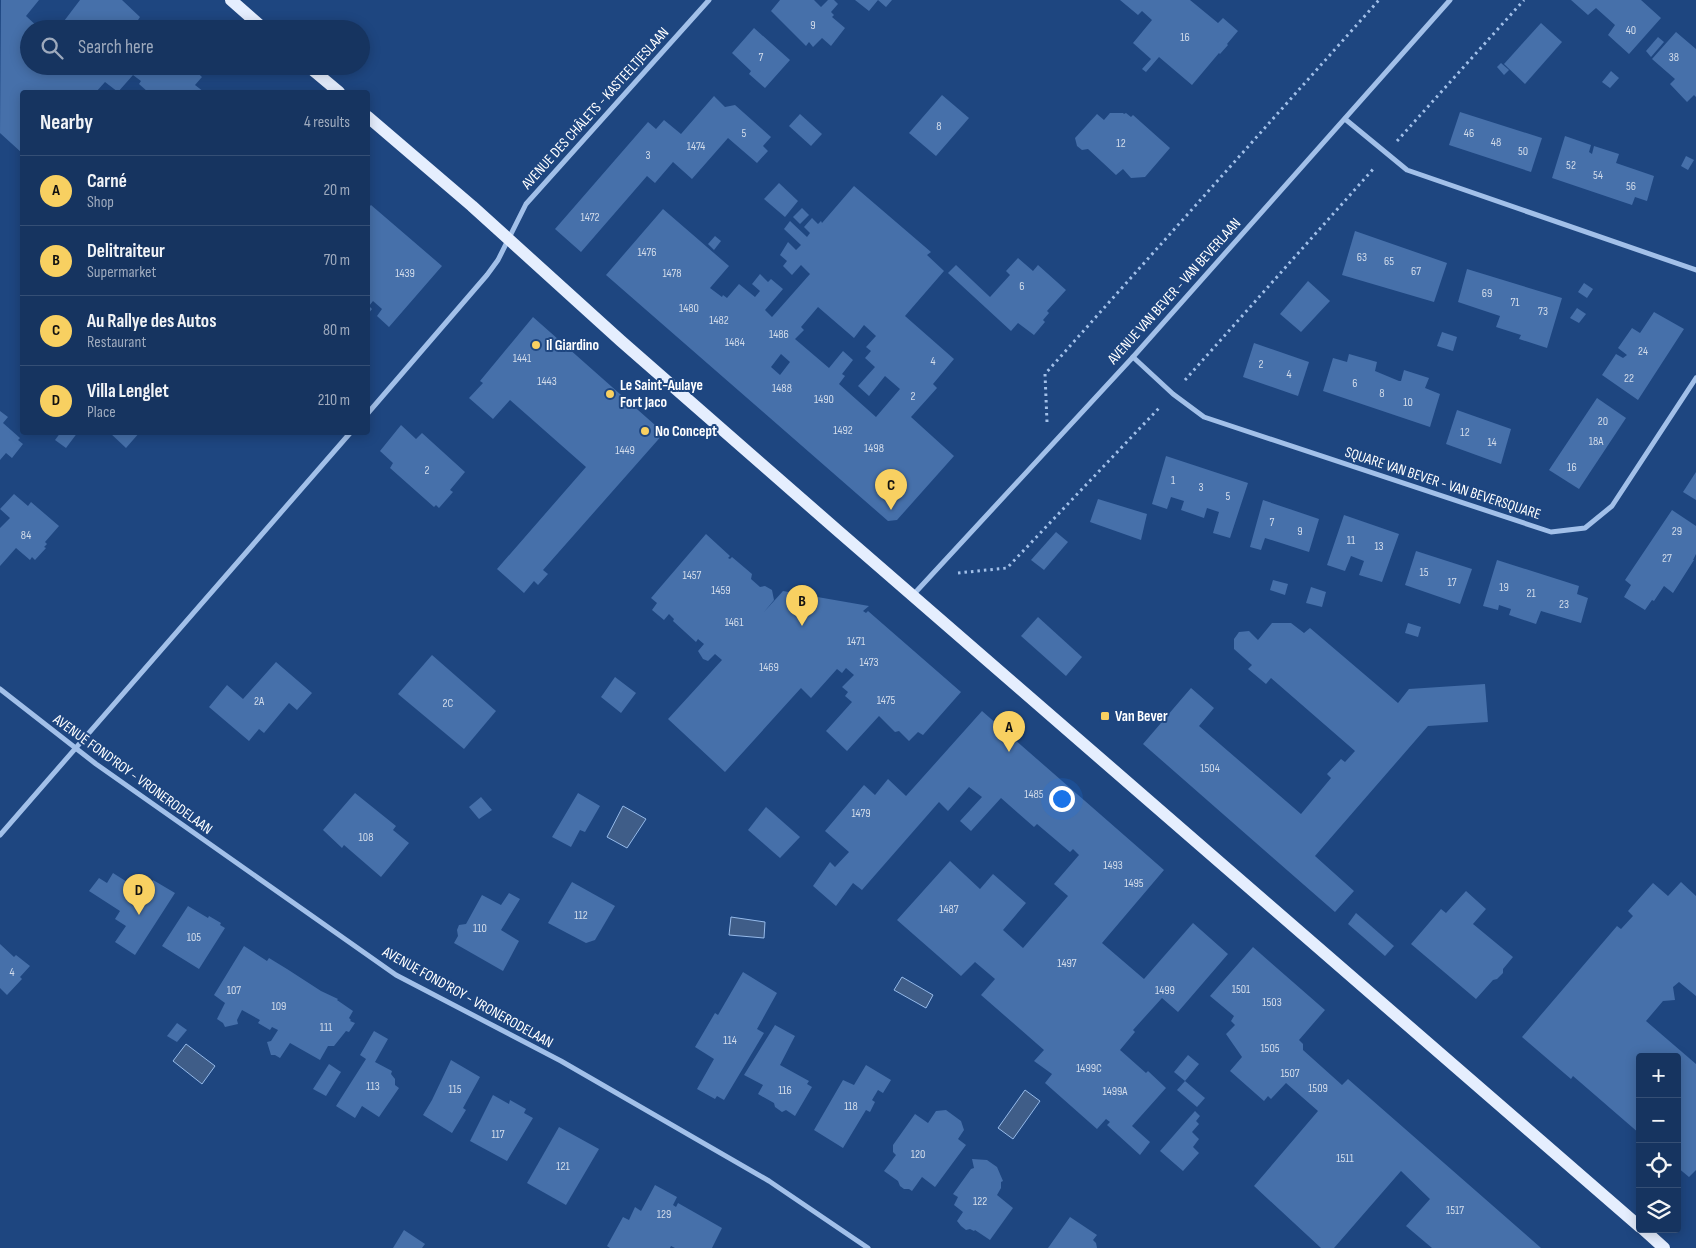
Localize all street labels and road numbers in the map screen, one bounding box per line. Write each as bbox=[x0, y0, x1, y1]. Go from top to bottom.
street label: AVENUE DES CHÂLETS - KASTEELTJESLAAN bbox=[517, 23, 673, 194]
street label: AVENUE VAN BEVER - VAN BEVERLAAN bbox=[1103, 214, 1245, 369]
street label: SQUARE VAN BEVER - VAN BEVERSQUARE bbox=[1342, 443, 1543, 524]
street label: AVENUE FOND'ROY - VRONERODELAAN bbox=[48, 710, 216, 839]
street label: AVENUE FOND'ROY - VRONERODELAAN bbox=[378, 942, 557, 1052]

